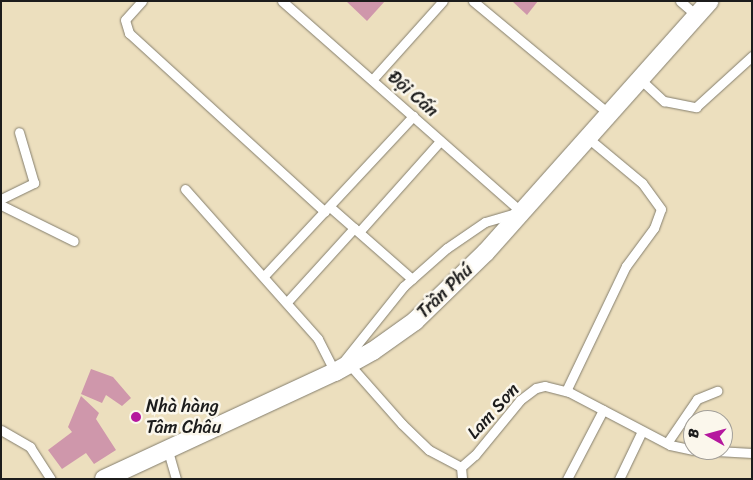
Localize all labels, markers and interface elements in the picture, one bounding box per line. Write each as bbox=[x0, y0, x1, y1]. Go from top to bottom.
street label: Đội Cấn bbox=[383, 66, 443, 122]
street label: Trần Phú bbox=[413, 259, 477, 323]
street label: Lam Sơn bbox=[462, 379, 524, 443]
place label: Nhà hàng Tâm Châu bbox=[146, 396, 221, 438]
north arrow bbox=[683, 410, 733, 460]
marker: Nhà hàng Tâm Châu bbox=[130, 411, 142, 423]
text: B bbox=[681, 427, 707, 439]

